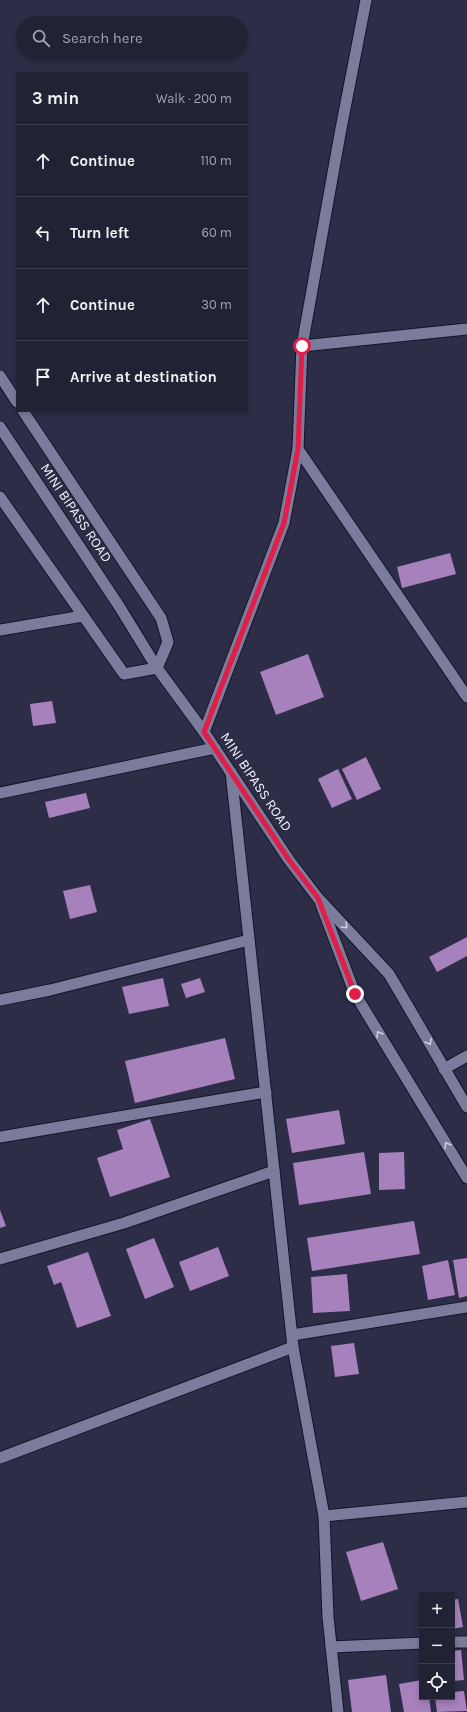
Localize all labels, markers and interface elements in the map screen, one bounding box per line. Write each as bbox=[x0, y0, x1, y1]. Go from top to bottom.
search box bbox=[16, 16, 248, 60]
icon: search bbox=[30, 27, 52, 49]
text: Search here bbox=[62, 29, 143, 47]
text: 3 min bbox=[32, 88, 79, 108]
text: Walk · 200 m bbox=[156, 91, 232, 106]
icon: ahead bbox=[32, 150, 54, 172]
text: Continue bbox=[70, 152, 135, 170]
text: 110 m bbox=[200, 153, 232, 168]
icon: left bbox=[32, 222, 54, 244]
text: Turn left bbox=[70, 224, 129, 242]
text: 60 m bbox=[202, 225, 232, 240]
icon: ahead bbox=[32, 294, 54, 316]
text: Continue bbox=[70, 296, 135, 314]
text: 30 m bbox=[201, 297, 232, 312]
route start bbox=[293, 337, 311, 355]
icon: arrive bbox=[32, 366, 54, 388]
text: Arrive at destination bbox=[70, 368, 217, 386]
street label: MINI BIPASS ROAD bbox=[37, 460, 115, 566]
street label: MINI BIPASS ROAD bbox=[217, 729, 295, 835]
one-way arrow bbox=[340, 921, 348, 929]
route end bbox=[346, 985, 364, 1003]
one-way arrow bbox=[376, 1031, 383, 1038]
one-way arrow bbox=[424, 1038, 431, 1045]
one-way arrow bbox=[444, 1142, 451, 1149]
map controls bbox=[419, 1592, 455, 1700]
button: + bbox=[419, 1592, 455, 1628]
button: − bbox=[419, 1628, 455, 1664]
button: locate bbox=[419, 1664, 455, 1700]

